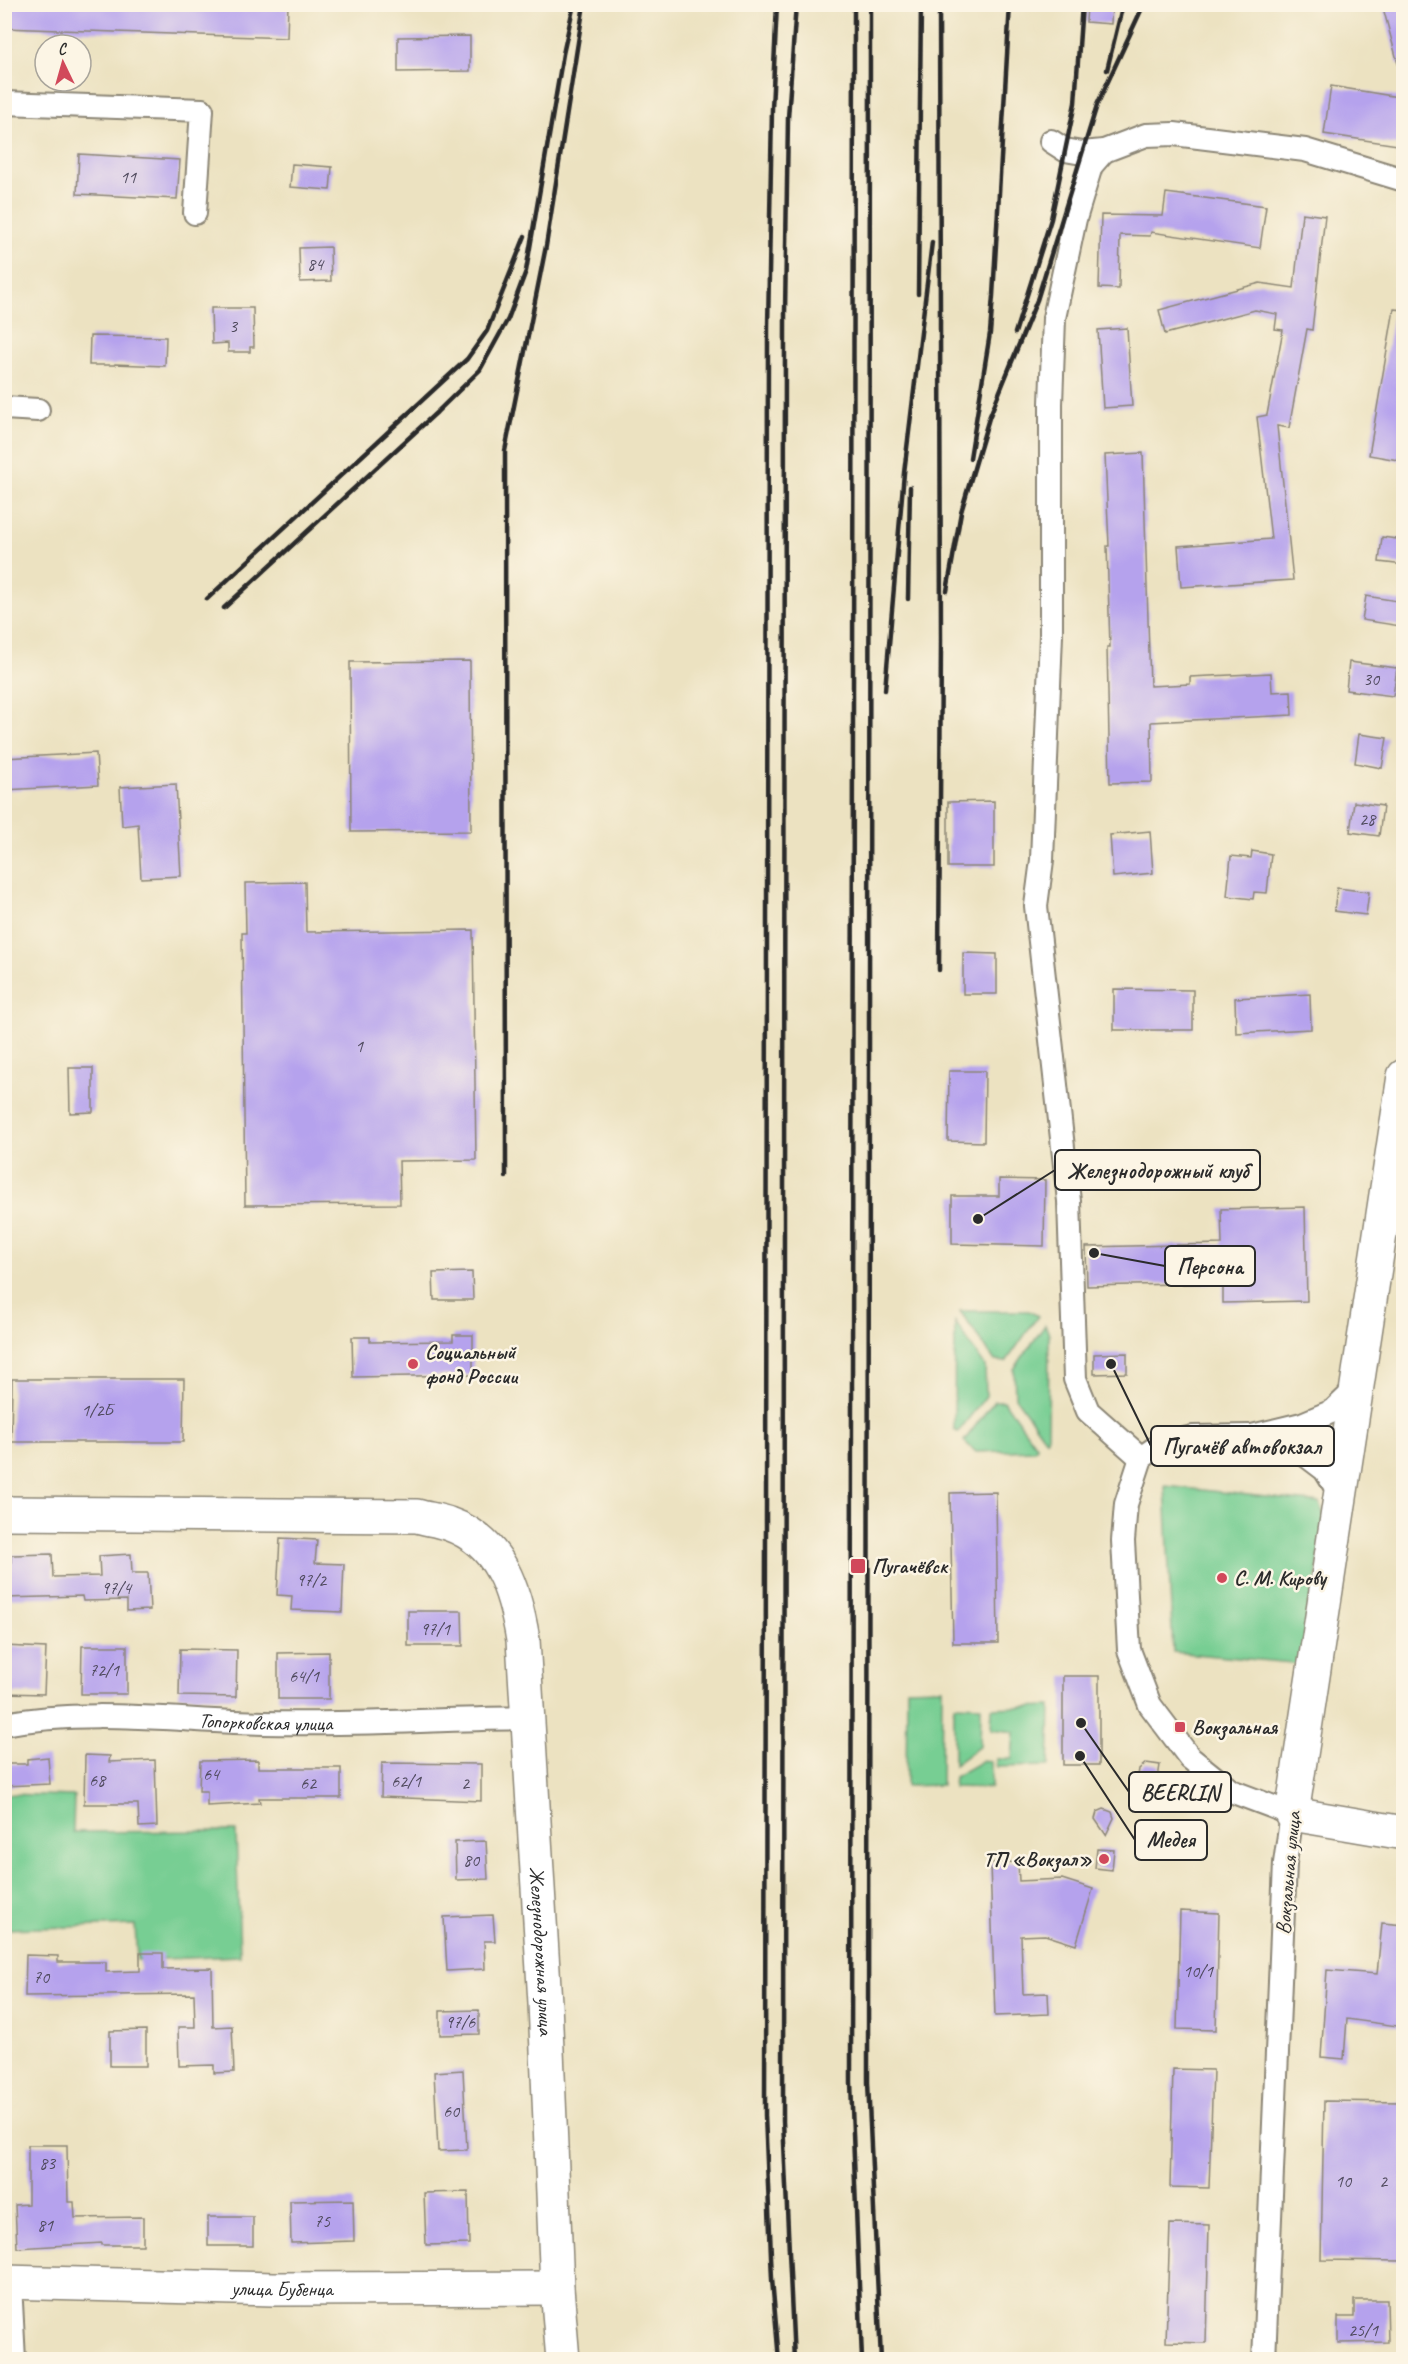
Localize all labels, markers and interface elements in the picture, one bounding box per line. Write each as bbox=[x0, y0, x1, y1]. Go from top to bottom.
north arrow bbox=[33, 33, 93, 93]
text: С bbox=[57, 39, 69, 59]
house number: 11 bbox=[120, 166, 137, 188]
house number: 84 bbox=[307, 253, 325, 275]
house number: 3 bbox=[229, 315, 239, 337]
house number: 30 bbox=[1363, 668, 1381, 690]
house number: 28 bbox=[1359, 808, 1377, 830]
house number: 1 bbox=[355, 1035, 364, 1057]
callout: Железнодорожный клуб bbox=[1055, 1150, 1260, 1190]
text: Железнодорожный клуб bbox=[1067, 1157, 1253, 1186]
callout: Персона bbox=[1165, 1246, 1255, 1286]
text: Персона bbox=[1177, 1253, 1245, 1281]
place label: Социальный фонд России bbox=[425, 1339, 519, 1389]
marker: Социальный фонд России bbox=[406, 1357, 420, 1371]
house number: 1/2Б bbox=[81, 1399, 115, 1421]
callout: Пугачёв автовокзал bbox=[1151, 1426, 1334, 1466]
text: Пугачёв автовокзал bbox=[1163, 1433, 1323, 1461]
place label: Пугачёвск bbox=[872, 1553, 949, 1579]
marker: Пугачёвск bbox=[849, 1557, 867, 1575]
place label: С. М. Кирову bbox=[1234, 1565, 1328, 1591]
house number: 97/2 bbox=[296, 1569, 328, 1591]
marker: С. М. Кирову bbox=[1215, 1571, 1229, 1585]
house number: 97/4 bbox=[101, 1577, 133, 1599]
house number: 97/1 bbox=[420, 1618, 451, 1640]
house number: 72/1 bbox=[89, 1659, 120, 1681]
house number: 64/1 bbox=[289, 1665, 320, 1687]
street label: Топорковская улица bbox=[198, 1707, 334, 1736]
place label: Вокзальная bbox=[1192, 1714, 1279, 1741]
marker: Вокзальная bbox=[1173, 1720, 1187, 1734]
house number: 64 bbox=[203, 1763, 221, 1785]
house number: 68 bbox=[89, 1769, 107, 1791]
house number: 62/1 bbox=[391, 1770, 422, 1792]
house number: 62 bbox=[300, 1772, 318, 1794]
house number: 2 bbox=[461, 1772, 471, 1794]
callout: BEERLIN bbox=[1129, 1772, 1231, 1812]
text: BEERLIN bbox=[1141, 1779, 1222, 1807]
street label: Вокзальная улица bbox=[1270, 1809, 1306, 1936]
callout: Медея bbox=[1135, 1820, 1207, 1860]
text: Медея bbox=[1147, 1826, 1197, 1854]
place label: ТП «Вокзал» bbox=[983, 1846, 1092, 1873]
house number: 80 bbox=[463, 1849, 481, 1871]
marker: ТП «Вокзал» bbox=[1097, 1852, 1111, 1866]
street label: Железнодорожная улица bbox=[524, 1866, 559, 2038]
house number: 10/1 bbox=[1183, 1960, 1214, 1982]
house number: 70 bbox=[33, 1966, 51, 1988]
house number: 97/6 bbox=[445, 2011, 476, 2033]
house number: 60 bbox=[443, 2100, 461, 2122]
house number: 83 bbox=[39, 2152, 57, 2174]
house number: 10 bbox=[1335, 2170, 1353, 2192]
house number: 2 bbox=[1379, 2170, 1389, 2192]
house number: 75 bbox=[314, 2210, 331, 2232]
house number: 81 bbox=[37, 2214, 54, 2236]
street label: улица Бубенца bbox=[229, 2275, 335, 2302]
house number: 25/1 bbox=[1348, 2319, 1379, 2341]

